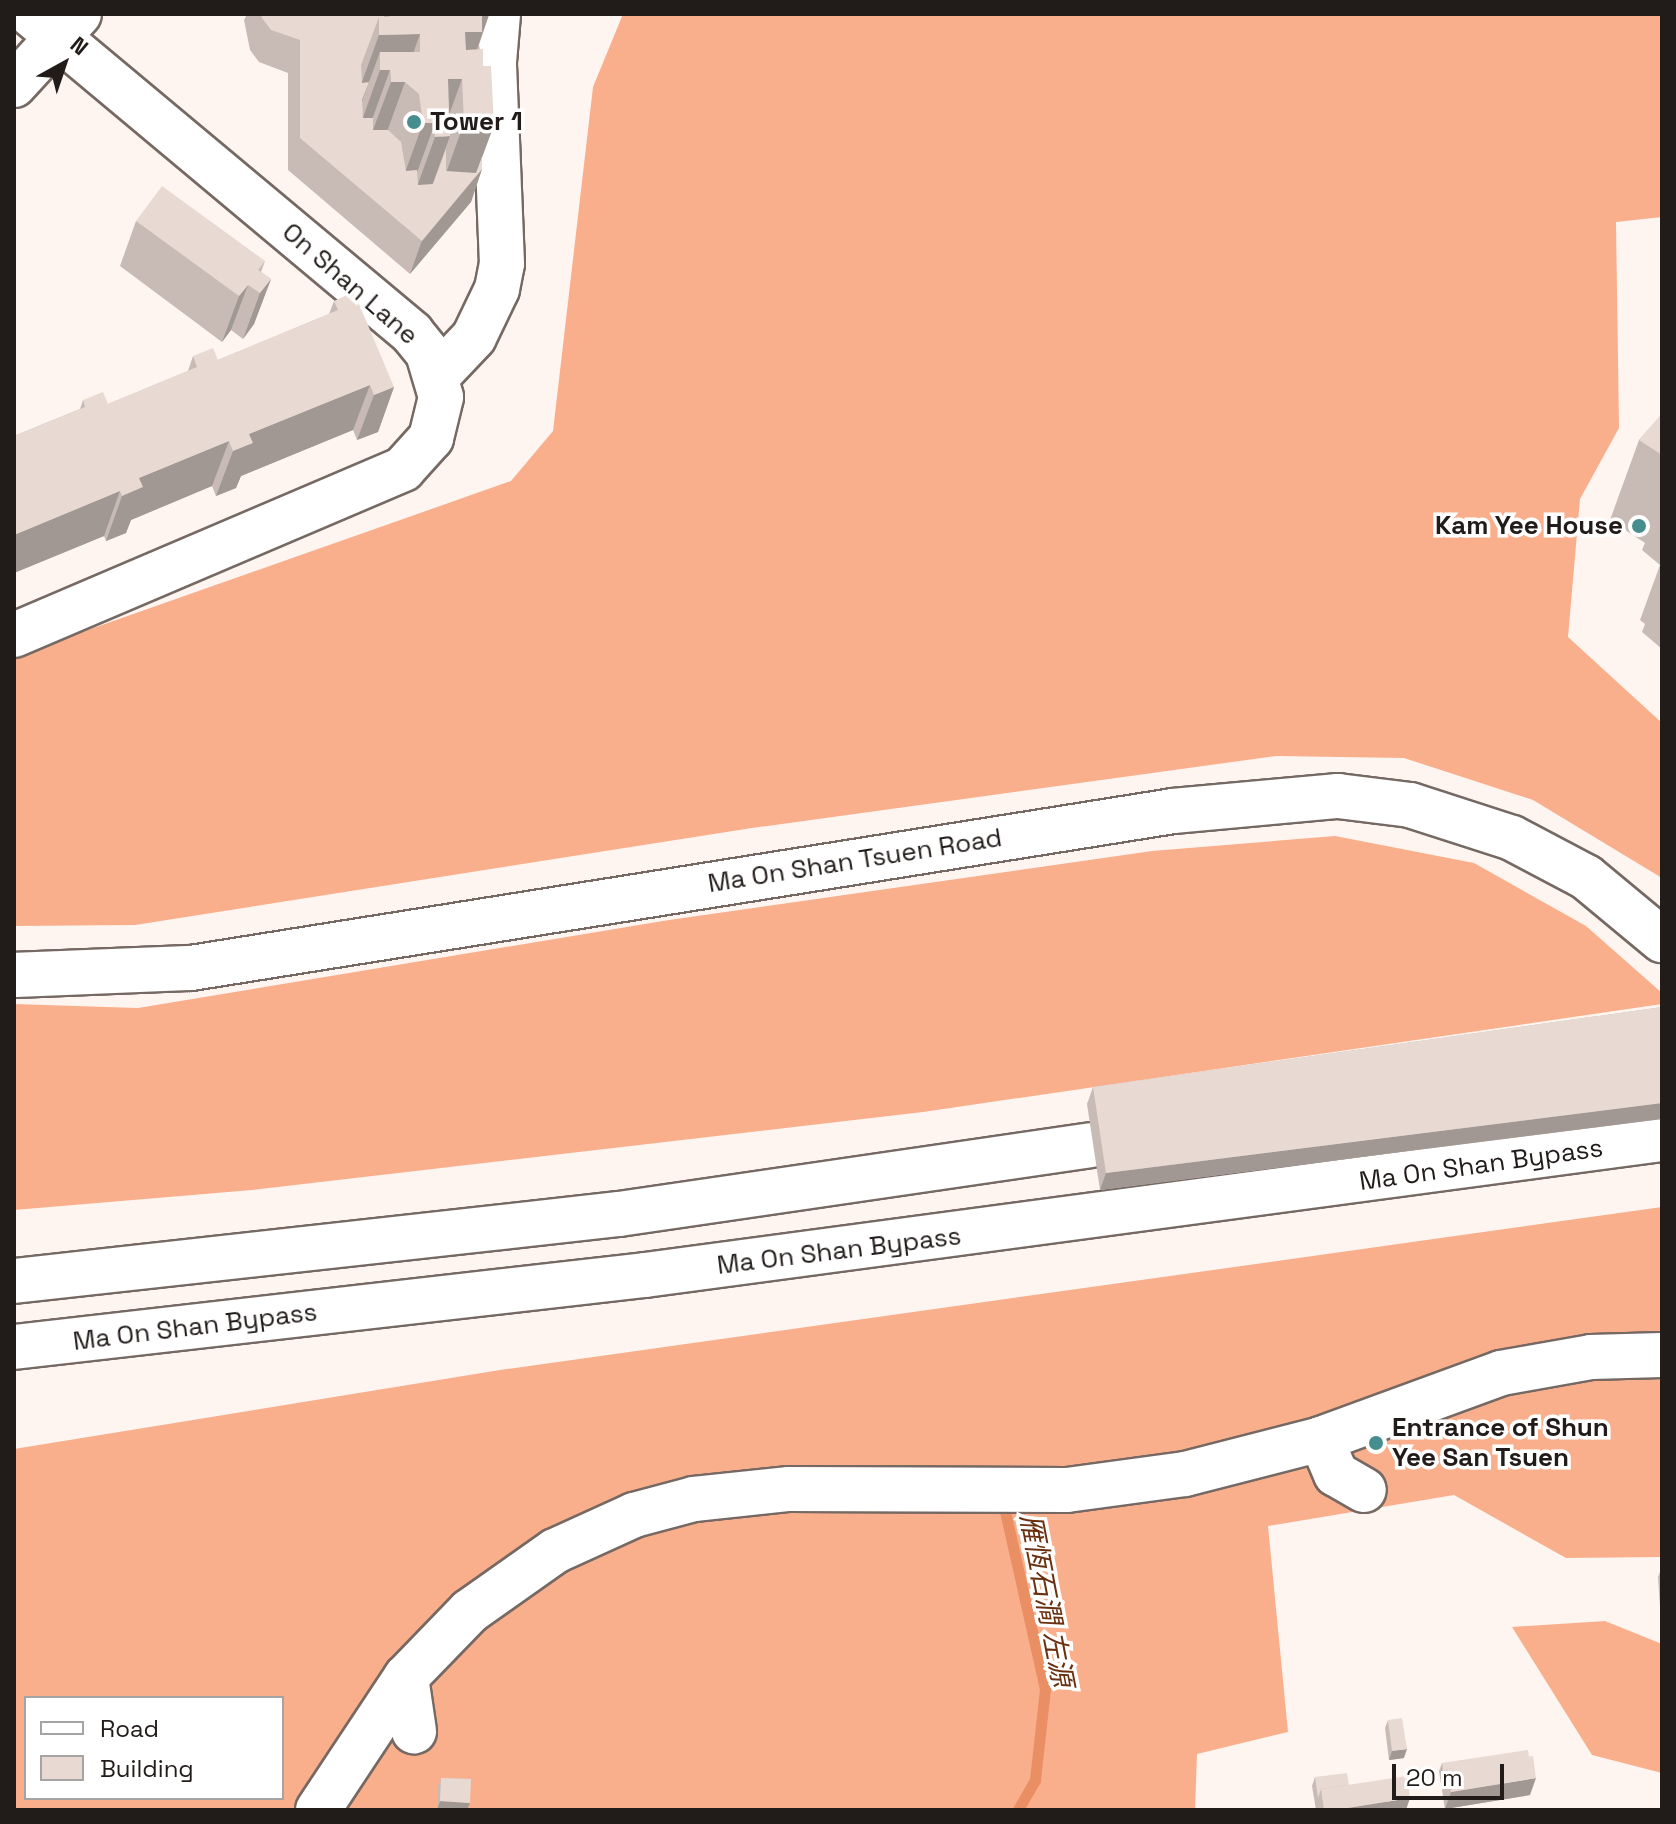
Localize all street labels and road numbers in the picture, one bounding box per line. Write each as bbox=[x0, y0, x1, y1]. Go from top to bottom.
street label: On Shan Lane bbox=[276, 216, 424, 352]
street label: Ma On Shan Tsuen Road bbox=[705, 822, 1005, 900]
street label: Ma On Shan Bypass bbox=[1357, 1132, 1605, 1198]
street label: Ma On Shan Bypass bbox=[715, 1221, 963, 1281]
street label: Ma On Shan Bypass bbox=[71, 1297, 319, 1357]

